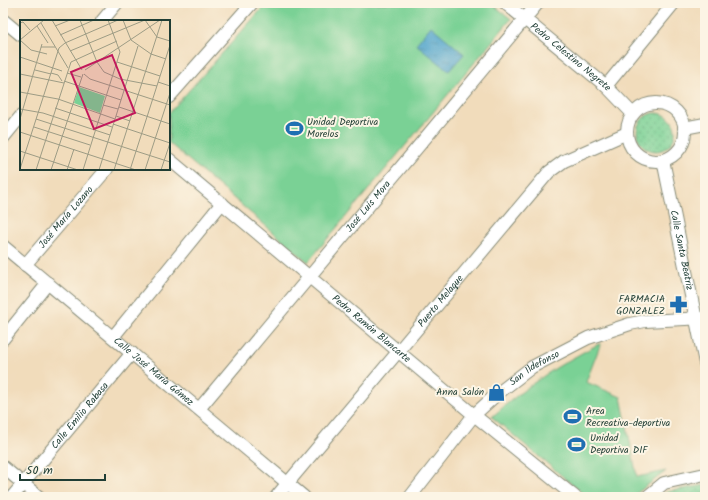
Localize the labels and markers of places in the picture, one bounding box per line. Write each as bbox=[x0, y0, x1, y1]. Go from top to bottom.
place label: Unidad Deportiva Morelos bbox=[307, 114, 378, 142]
sports icon: Unidad Deportiva Morelos bbox=[284, 118, 304, 138]
place label: FARMACIA GONZALEZ bbox=[616, 291, 665, 319]
pharmacy icon: FARMACIA GONZALEZ bbox=[668, 295, 688, 315]
shop icon: Anna Salón bbox=[487, 382, 507, 402]
place label: Anna Salón bbox=[436, 384, 484, 400]
place label: Area Recreativa-deportiva bbox=[586, 403, 671, 431]
sports icon: Area Recreativa-deportiva bbox=[563, 407, 583, 427]
place label: Unidad Deportiva DIF bbox=[590, 430, 648, 458]
sports icon: Unidad Deportiva DIF bbox=[567, 434, 587, 454]

